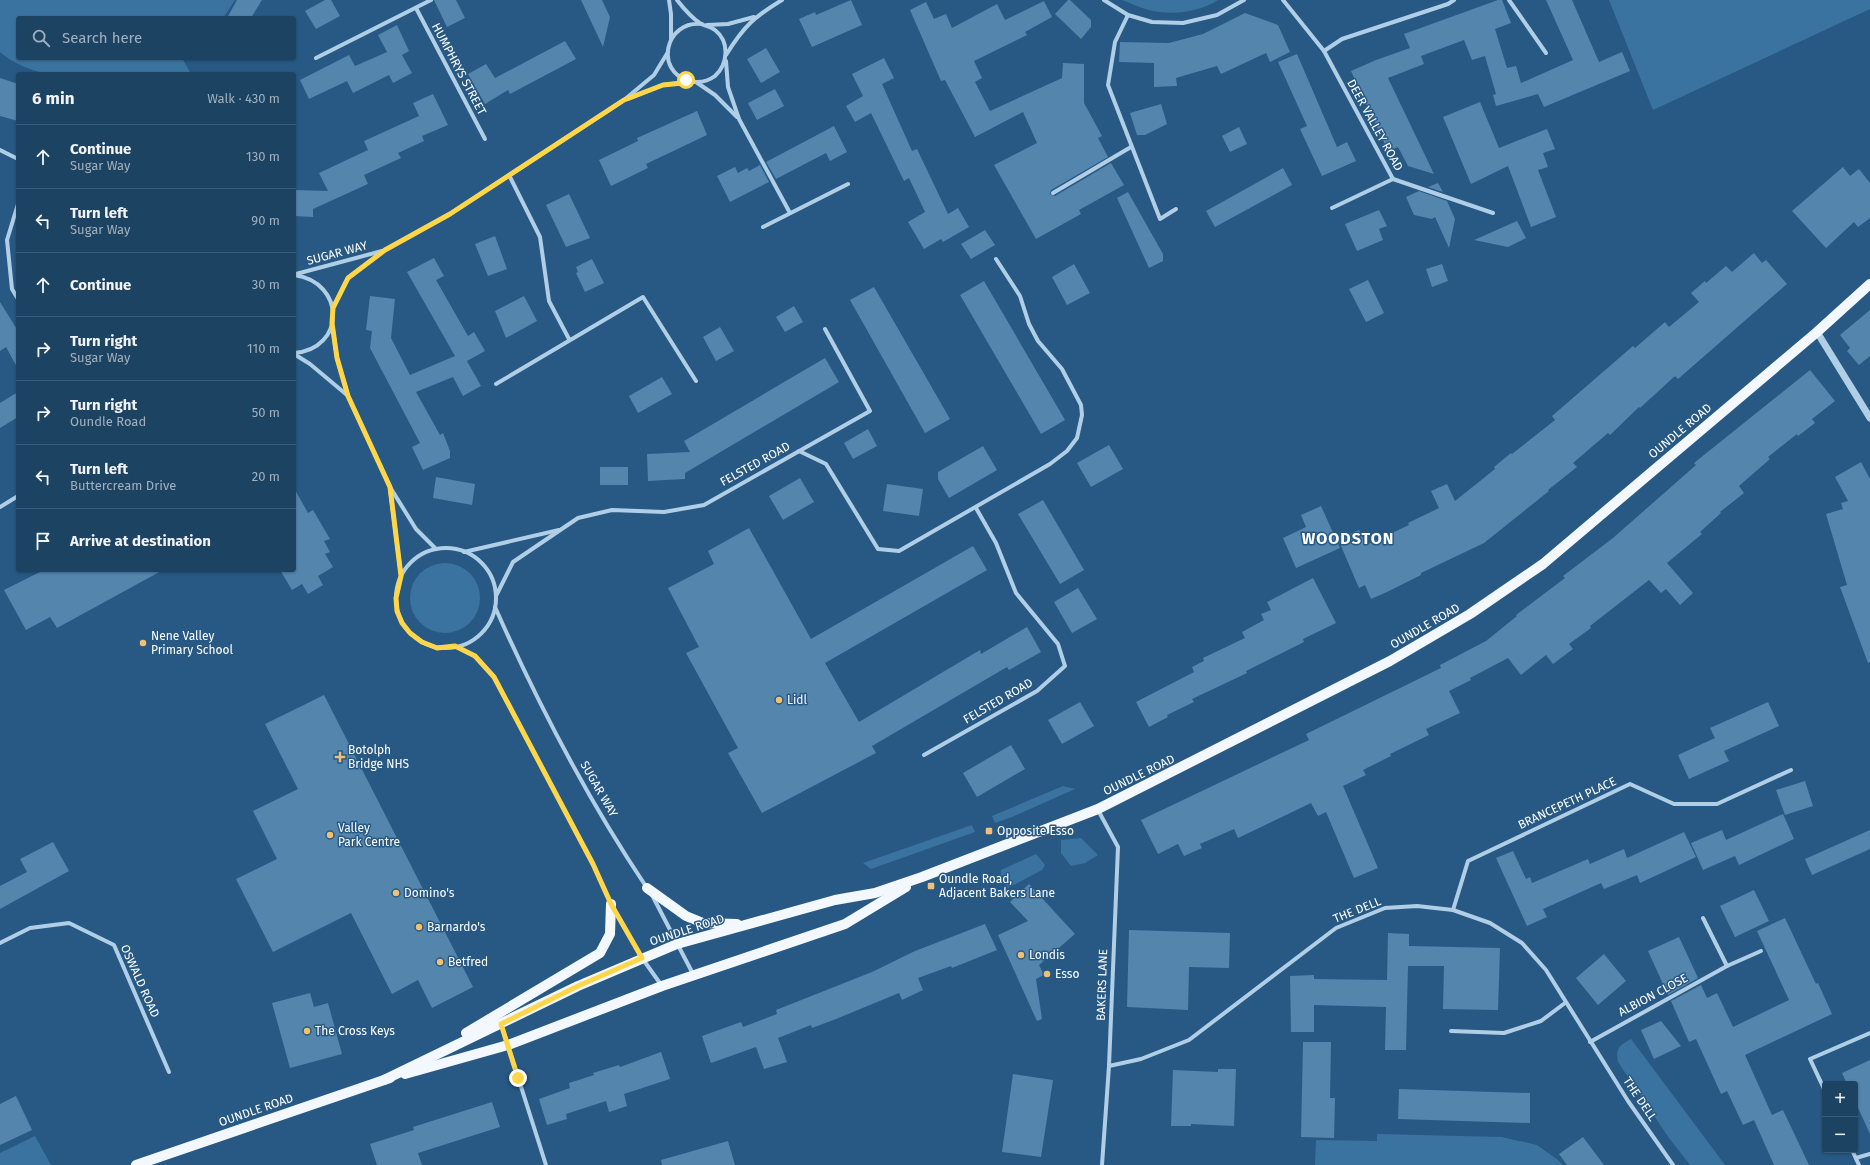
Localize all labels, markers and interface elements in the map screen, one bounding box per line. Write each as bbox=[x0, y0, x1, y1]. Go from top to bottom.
search box bbox=[16, 16, 296, 60]
street label: HUMPHRYS STREET bbox=[429, 21, 490, 118]
icon: search bbox=[30, 27, 52, 49]
text: Search here bbox=[62, 29, 142, 47]
route start bbox=[677, 71, 695, 89]
street label: DEER VALLEY ROAD bbox=[1344, 77, 1406, 173]
text: 6 min bbox=[32, 88, 75, 109]
text: Walk · 430 m bbox=[207, 91, 280, 106]
text: Continue bbox=[70, 140, 131, 158]
icon: ahead bbox=[32, 146, 54, 168]
text: 130 m bbox=[246, 149, 280, 164]
text: Sugar Way bbox=[70, 158, 130, 173]
text: Turn left bbox=[70, 204, 128, 222]
icon: left bbox=[32, 210, 54, 232]
text: 90 m bbox=[251, 213, 280, 228]
text: Sugar Way bbox=[70, 222, 130, 237]
street label: SUGAR WAY bbox=[305, 238, 369, 268]
icon: ahead bbox=[32, 274, 54, 296]
text: Continue bbox=[70, 276, 131, 294]
text: 30 m bbox=[252, 277, 280, 292]
text: Turn right bbox=[70, 332, 137, 350]
icon: right bbox=[32, 338, 54, 360]
text: 110 m bbox=[247, 341, 280, 356]
text: Sugar Way bbox=[70, 350, 130, 365]
text: Turn right bbox=[70, 396, 137, 414]
street label: OUNDLE ROAD bbox=[1646, 400, 1714, 461]
icon: right bbox=[32, 402, 54, 424]
text: 50 m bbox=[252, 405, 280, 420]
text: Oundle Road bbox=[70, 414, 146, 429]
street label: FELSTED ROAD bbox=[718, 439, 793, 489]
text: Turn left bbox=[70, 460, 128, 478]
icon: left bbox=[32, 466, 54, 488]
text: 20 m bbox=[252, 469, 280, 484]
text: Buttercream Drive bbox=[70, 478, 176, 493]
district label: WOODSTON bbox=[1302, 529, 1394, 548]
icon: arrive bbox=[32, 530, 54, 552]
text: Arrive at destination bbox=[70, 532, 211, 550]
street label: OUNDLE ROAD bbox=[1388, 600, 1462, 651]
place label: Nene Valley Primary School bbox=[151, 629, 234, 657]
marker: Nene Valley Primary School bbox=[138, 638, 148, 648]
street label: FELSTED ROAD bbox=[961, 675, 1035, 727]
place label: Lidl bbox=[787, 693, 808, 707]
marker: Lidl bbox=[774, 695, 784, 705]
place label: Botolph Bridge NHS bbox=[348, 743, 410, 771]
marker: Botolph Bridge NHS bbox=[335, 752, 345, 762]
street label: OUNDLE ROAD bbox=[1101, 752, 1177, 798]
street label: SUGAR WAY bbox=[577, 759, 621, 820]
street label: BRANCEPETH PLACE bbox=[1516, 774, 1618, 832]
place label: Valley Park Centre bbox=[338, 821, 400, 849]
place label: Opposite Esso bbox=[997, 824, 1074, 838]
marker: Opposite Esso bbox=[984, 826, 994, 836]
marker: Valley Park Centre bbox=[325, 830, 335, 840]
place label: Oundle Road, Adjacent Bakers Lane bbox=[939, 872, 1055, 900]
marker: Oundle Road, Adjacent Bakers Lane bbox=[926, 881, 936, 891]
place label: Domino's bbox=[404, 886, 455, 900]
marker: Domino's bbox=[391, 888, 401, 898]
street label: THE DELL bbox=[1331, 894, 1383, 926]
street label: OUNDLE ROAD bbox=[648, 911, 726, 949]
place label: Barnardo's bbox=[427, 920, 486, 934]
marker: Barnardo's bbox=[414, 922, 424, 932]
street label: OSWALD ROAD bbox=[118, 942, 162, 1020]
place label: Londis bbox=[1029, 948, 1065, 962]
street label: BAKERS LANE bbox=[1094, 949, 1110, 1021]
marker: Londis bbox=[1016, 950, 1026, 960]
place label: Betfred bbox=[448, 955, 488, 969]
marker: Betfred bbox=[435, 957, 445, 967]
place label: Esso bbox=[1055, 967, 1079, 981]
marker: Esso bbox=[1042, 969, 1052, 979]
street label: ALBION CLOSE bbox=[1616, 971, 1690, 1019]
place label: The Cross Keys bbox=[315, 1024, 395, 1038]
marker: The Cross Keys bbox=[302, 1026, 312, 1036]
route end bbox=[509, 1069, 527, 1087]
street label: THE DELL bbox=[1620, 1074, 1660, 1124]
map controls bbox=[1822, 1081, 1858, 1153]
button: + bbox=[1822, 1081, 1858, 1117]
street label: OUNDLE ROAD bbox=[217, 1091, 295, 1129]
button: − bbox=[1822, 1117, 1858, 1153]

